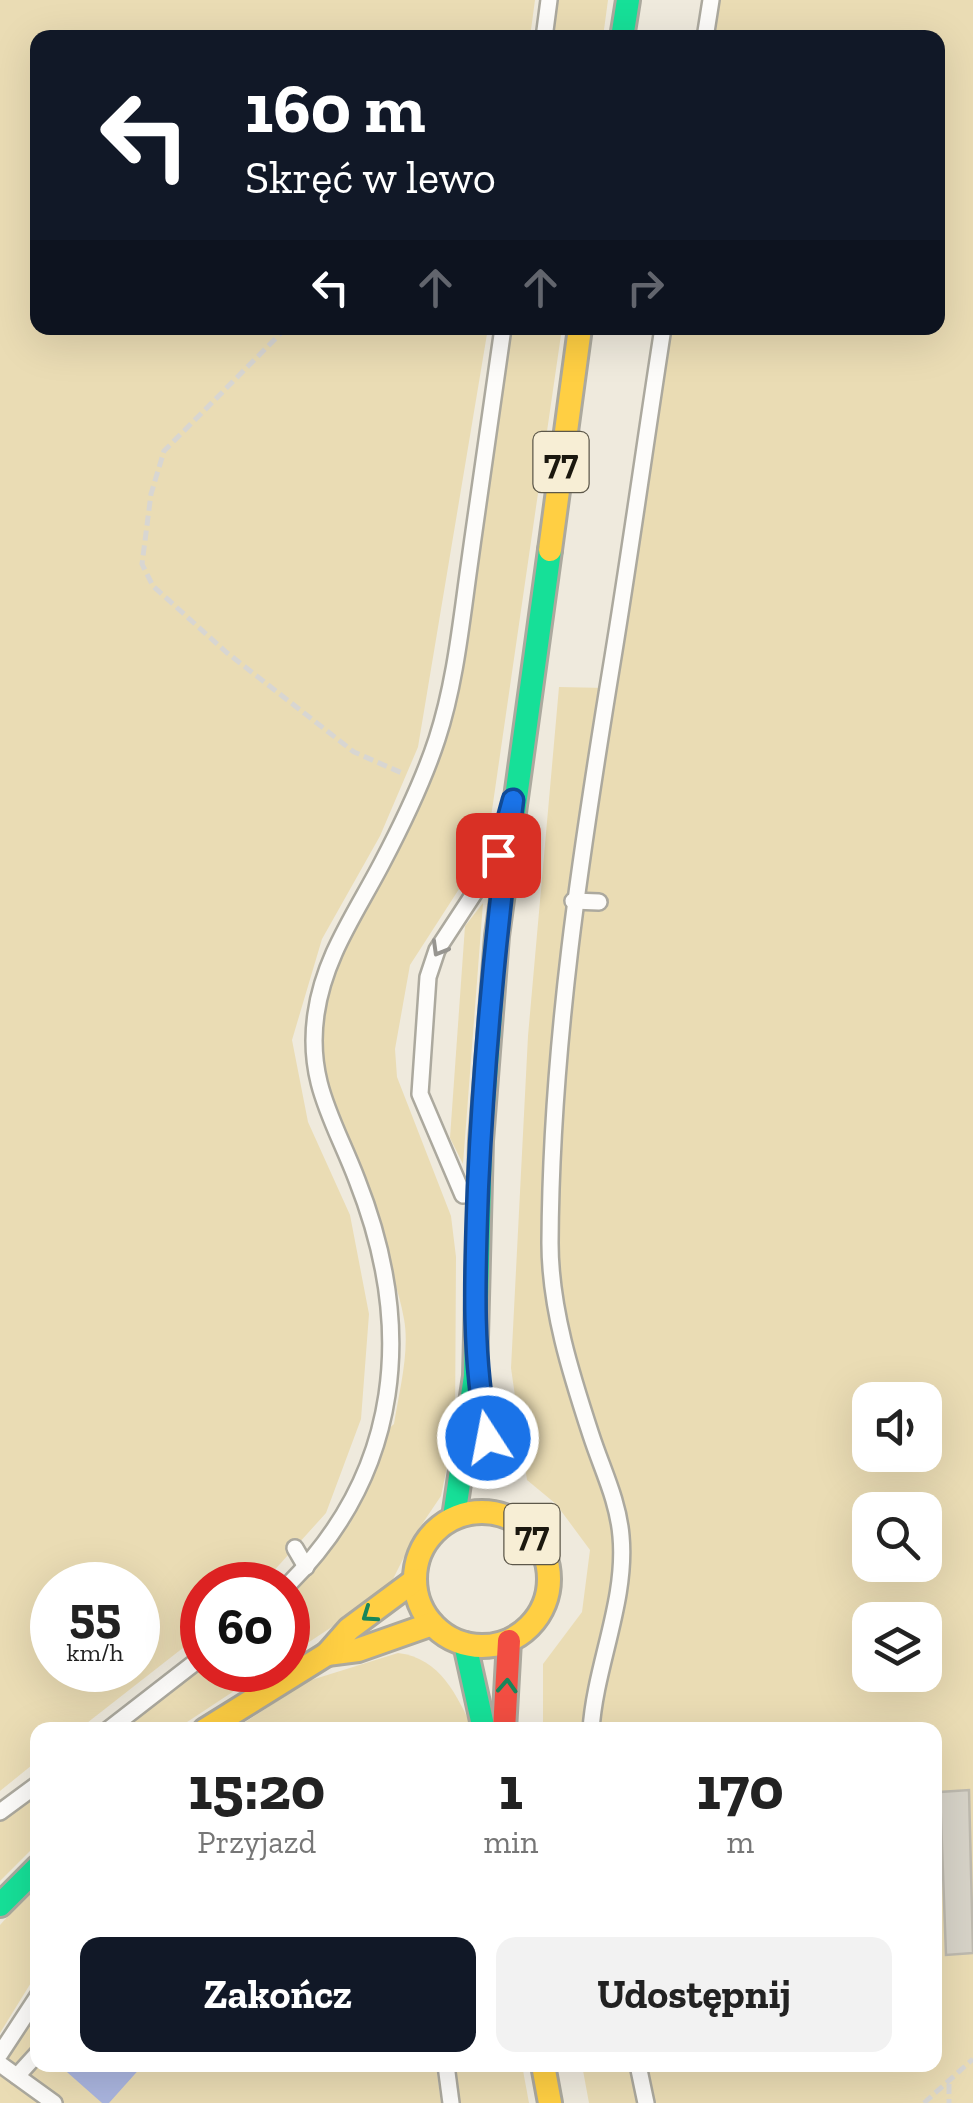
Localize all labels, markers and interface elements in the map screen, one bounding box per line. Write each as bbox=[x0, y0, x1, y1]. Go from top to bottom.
text: 160 m bbox=[245, 66, 426, 150]
icon: left bbox=[80, 70, 210, 200]
text: Skręć w lewo bbox=[245, 151, 496, 205]
icon: left bbox=[303, 260, 358, 315]
icon: ahead bbox=[408, 260, 463, 315]
icon: ahead bbox=[513, 260, 568, 315]
icon: right bbox=[618, 260, 673, 315]
road number: 77 bbox=[534, 432, 588, 492]
pin bbox=[456, 813, 541, 898]
icon: arrive bbox=[471, 828, 526, 883]
one-way arrow bbox=[432, 938, 452, 956]
map controls bbox=[852, 1382, 942, 1692]
button: sound bbox=[852, 1382, 942, 1472]
position arrow bbox=[436, 1386, 540, 1490]
button: search bbox=[852, 1492, 942, 1582]
road number: 77 bbox=[504, 1504, 560, 1564]
speed limit sign: 60 bbox=[180, 1562, 310, 1692]
text: 55 bbox=[69, 1585, 121, 1645]
button: layers bbox=[852, 1602, 942, 1692]
one-way arrow bbox=[362, 1603, 380, 1621]
text: km/h bbox=[66, 1637, 124, 1667]
one-way arrow bbox=[496, 1677, 517, 1693]
text: 15:20 bbox=[188, 1752, 325, 1824]
text: 1 bbox=[499, 1752, 523, 1824]
text: 170 bbox=[697, 1752, 784, 1824]
text: Przyjazd bbox=[197, 1823, 316, 1861]
text: min bbox=[483, 1823, 538, 1861]
text: m bbox=[726, 1823, 754, 1861]
button: Zakończ bbox=[80, 1937, 476, 2052]
button: Udostępnij bbox=[496, 1937, 892, 2052]

